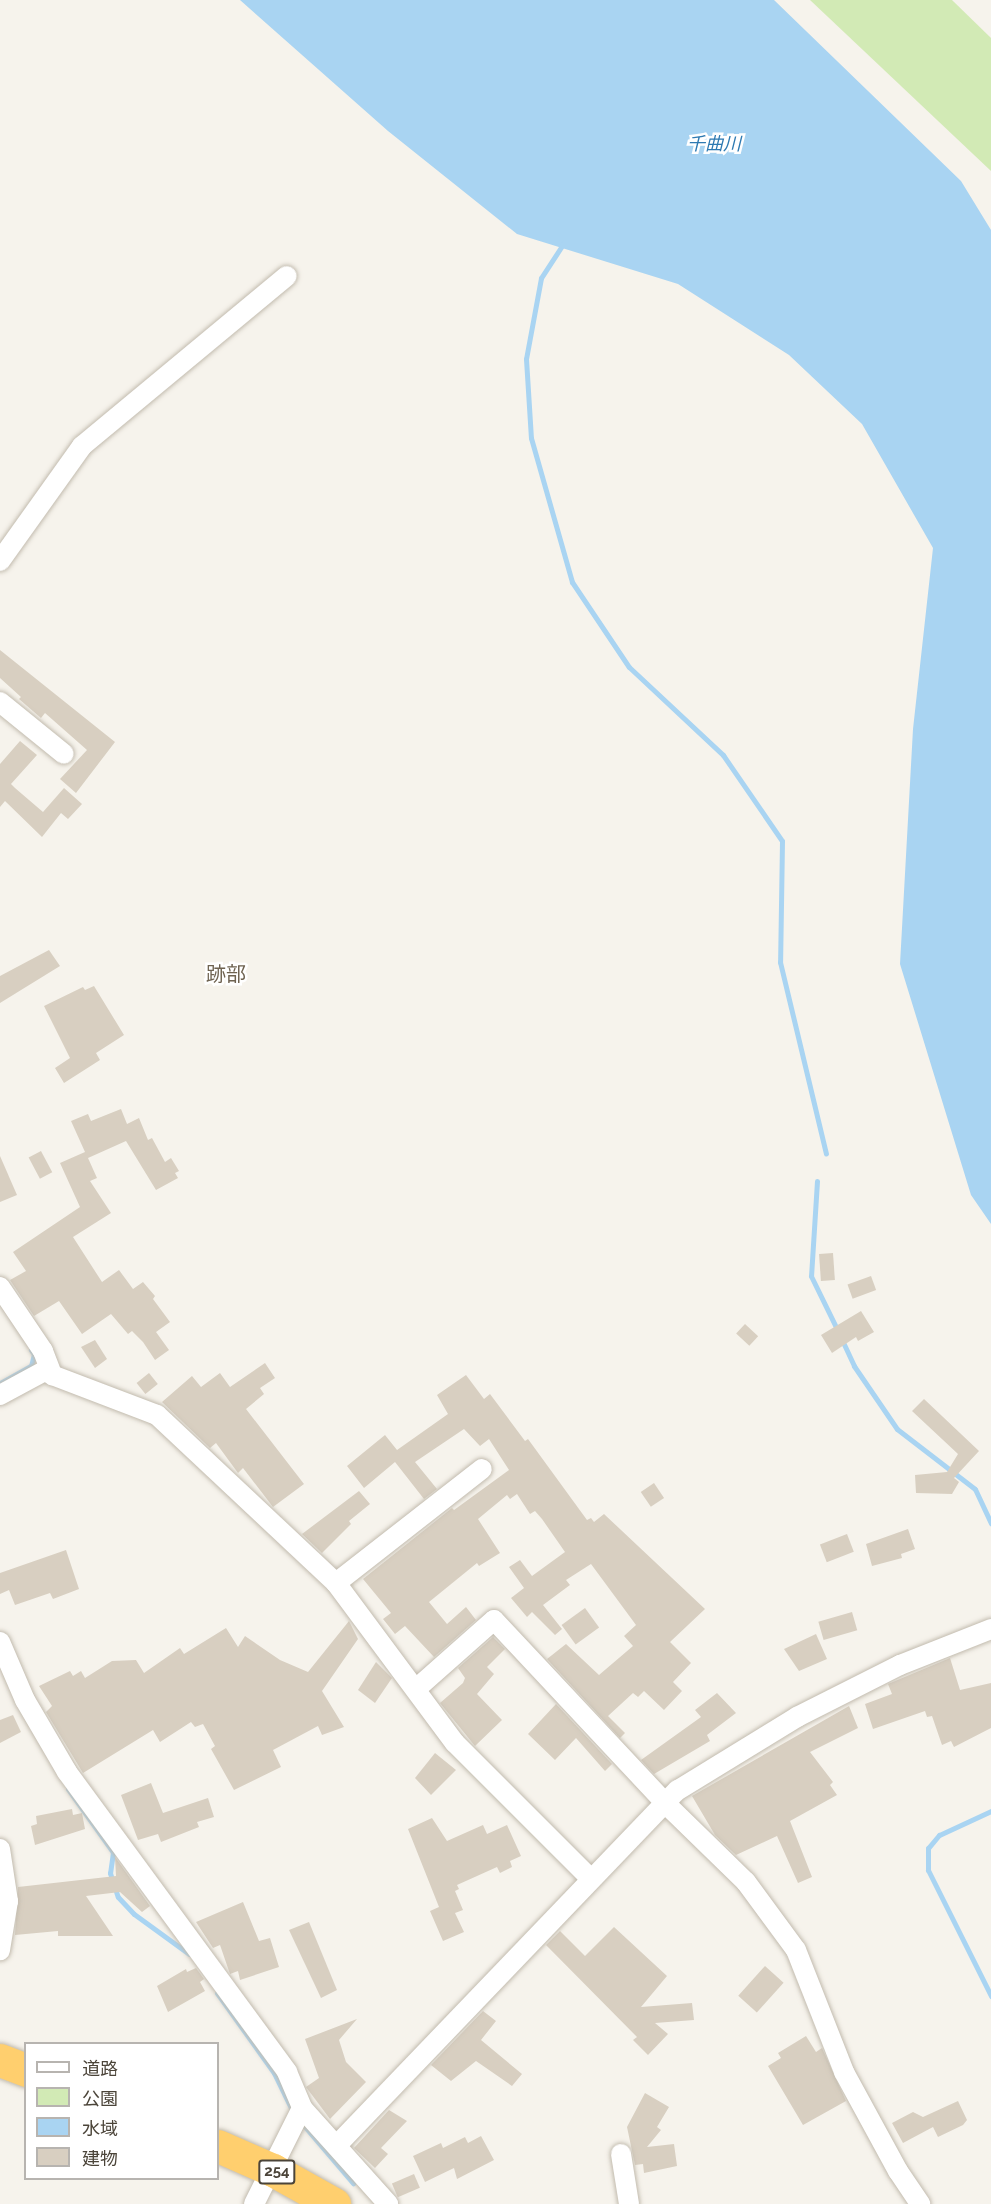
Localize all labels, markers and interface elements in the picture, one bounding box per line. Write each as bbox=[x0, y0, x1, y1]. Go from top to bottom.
water label: 千曲川 bbox=[687, 133, 741, 155]
district label: 跡部 bbox=[206, 962, 246, 986]
legend bbox=[24, 2042, 219, 2180]
text: 道路 bbox=[82, 2058, 118, 2079]
text: 公園 bbox=[82, 2088, 118, 2109]
text: 水域 bbox=[82, 2118, 118, 2139]
text: 建物 bbox=[82, 2148, 118, 2169]
road number: 254 bbox=[258, 2160, 296, 2184]

